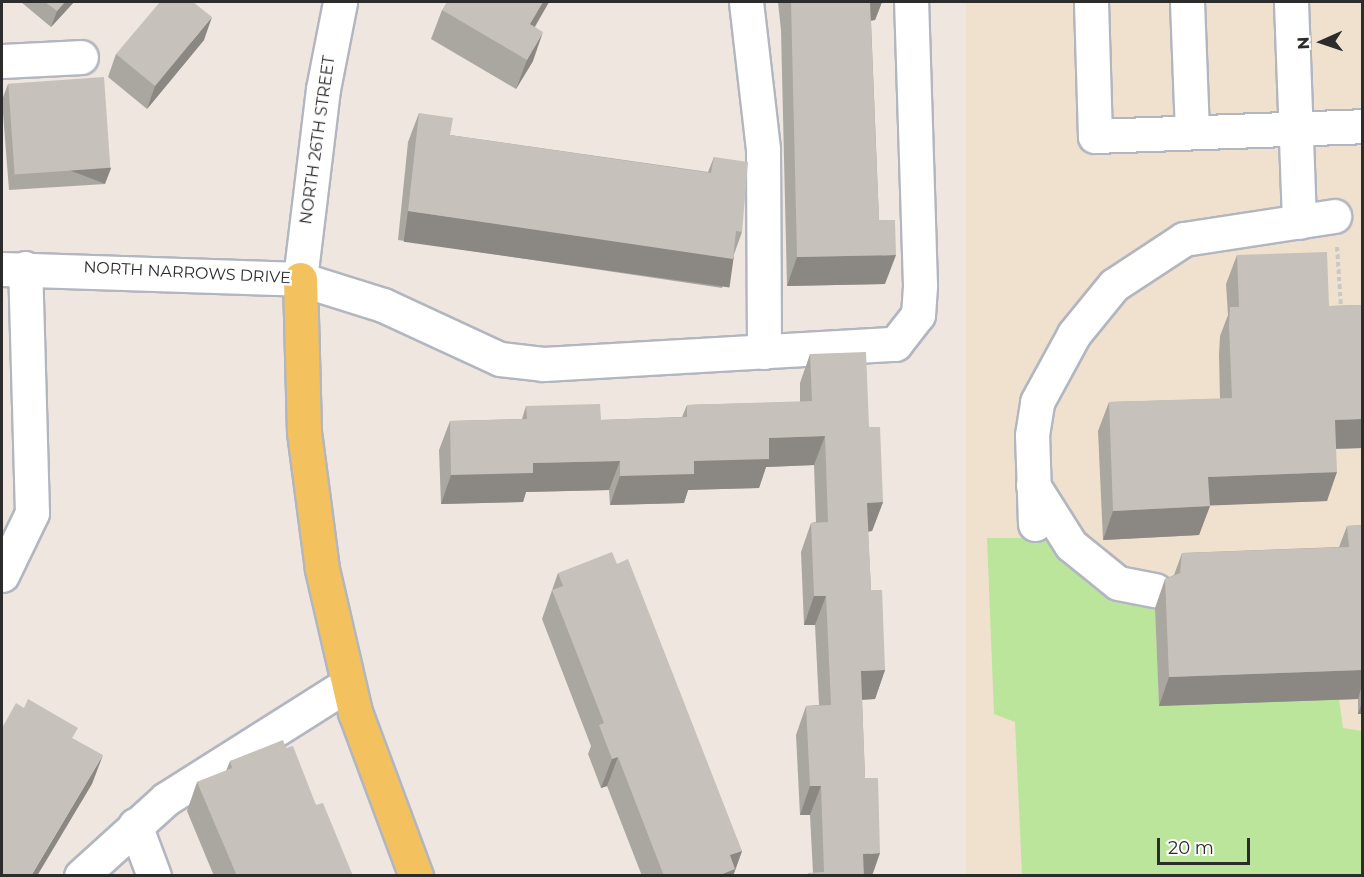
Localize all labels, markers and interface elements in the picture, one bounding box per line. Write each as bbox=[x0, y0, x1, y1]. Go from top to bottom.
north arrow bbox=[1292, 12, 1352, 72]
text: N bbox=[1294, 36, 1313, 50]
street label: NORTH 26TH STREET bbox=[297, 54, 339, 226]
street label: NORTH NARROWS DRIVE bbox=[83, 258, 291, 288]
scale bar bbox=[1160, 826, 1253, 864]
text: 20 m bbox=[1168, 837, 1214, 859]

